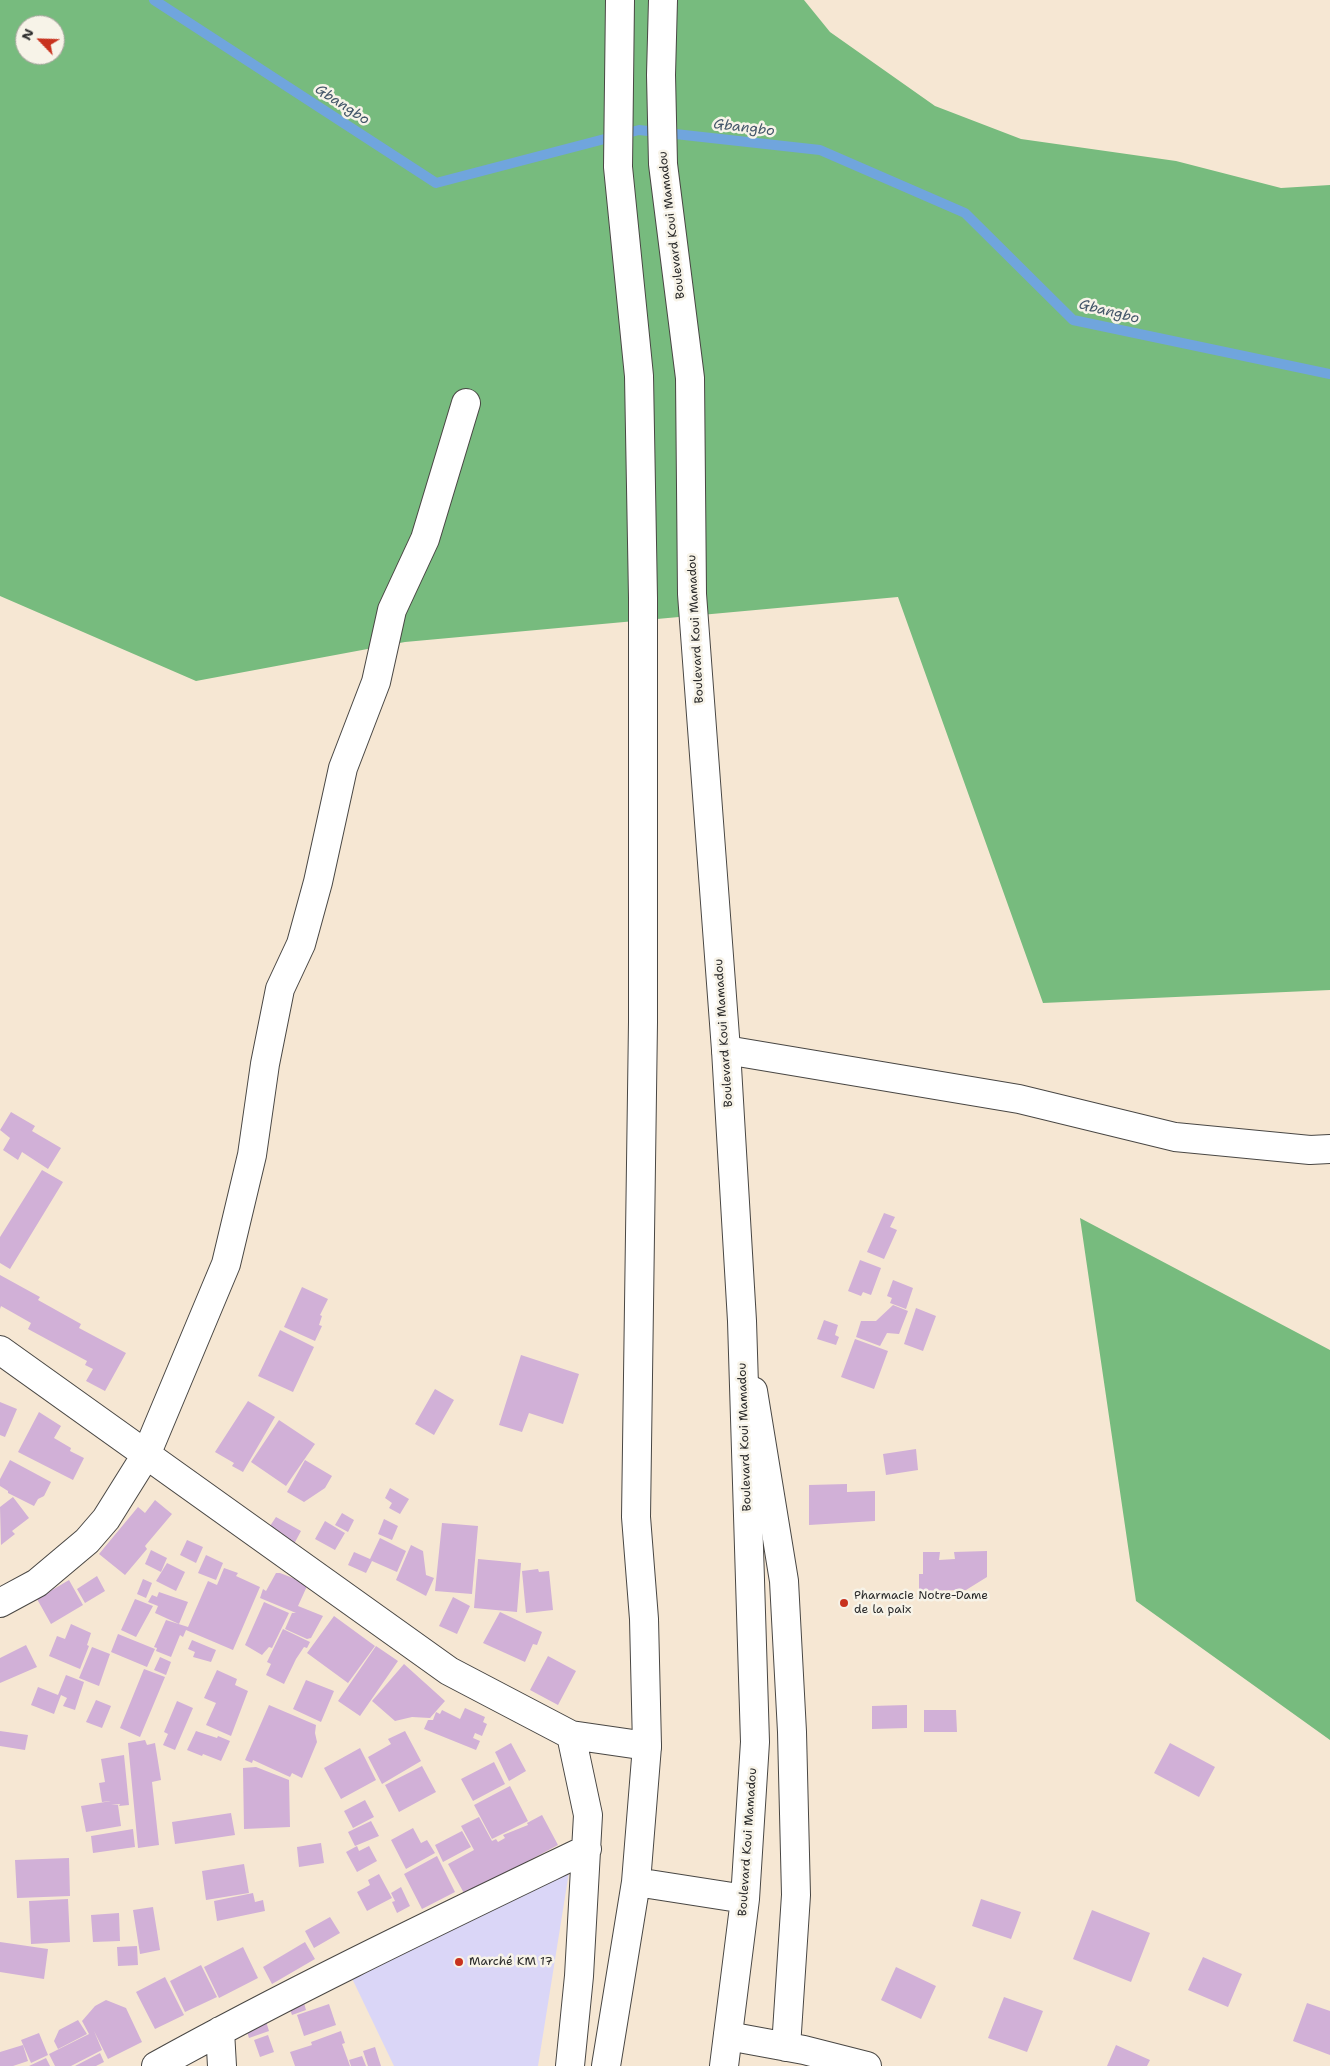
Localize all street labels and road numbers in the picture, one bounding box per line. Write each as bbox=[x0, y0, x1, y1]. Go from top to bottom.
street label: Boulevard Koui Mamadou bbox=[656, 150, 688, 300]
street label: Boulevard Koui Mamadou bbox=[685, 554, 707, 704]
street label: Boulevard Koui Mamadou bbox=[712, 958, 736, 1108]
street label: Boulevard Koui Mamadou bbox=[735, 1362, 755, 1512]
street label: Boulevard Koui Mamadou bbox=[736, 1767, 760, 1917]

